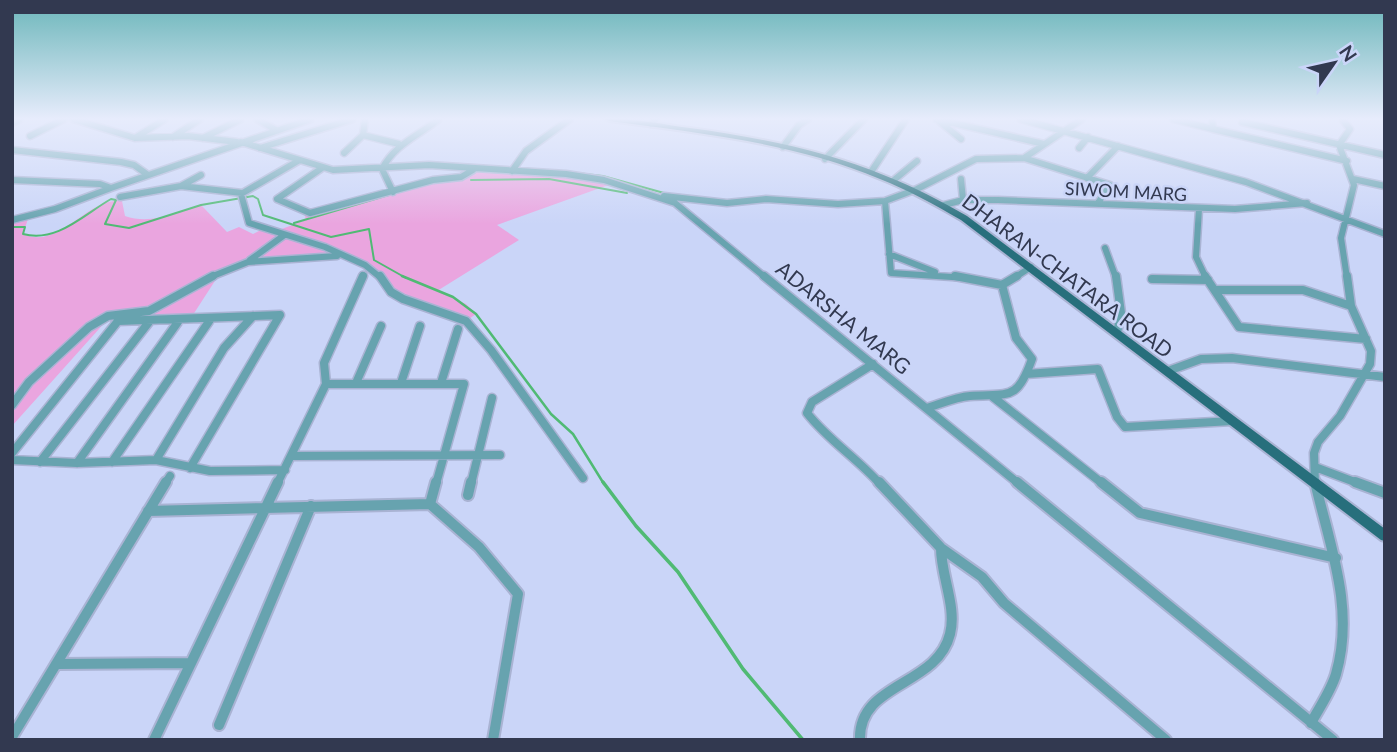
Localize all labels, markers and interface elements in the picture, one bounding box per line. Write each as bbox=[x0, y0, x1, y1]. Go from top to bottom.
north arrow bbox=[1299, 28, 1369, 98]
text: N bbox=[1335, 41, 1362, 66]
street label: SIWOM MARG bbox=[1064, 177, 1188, 205]
street label: DHARAN-CHATARA ROAD bbox=[958, 188, 1178, 362]
street label: ADARSHA MARG bbox=[772, 255, 916, 379]

